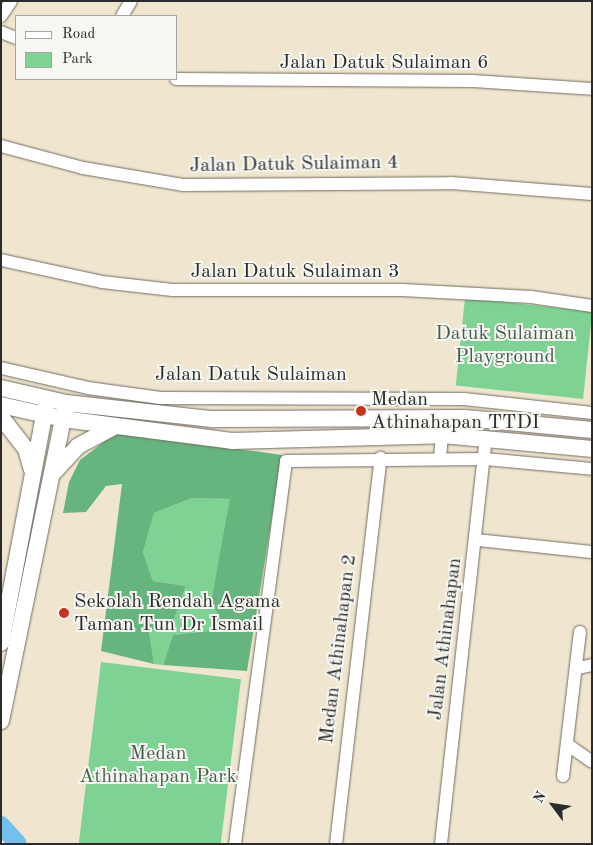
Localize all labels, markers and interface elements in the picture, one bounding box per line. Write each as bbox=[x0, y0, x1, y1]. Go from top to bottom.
legend bbox=[15, 15, 178, 80]
text: Road bbox=[62, 27, 95, 42]
street label: Jalan Datuk Sulaiman 6 bbox=[279, 51, 489, 75]
text: Park bbox=[62, 52, 93, 67]
street label: Jalan Datuk Sulaiman 4 bbox=[189, 151, 399, 179]
street label: Jalan Datuk Sulaiman 3 bbox=[190, 260, 400, 284]
park label: Datuk Sulaiman Playground bbox=[435, 322, 575, 369]
street label: Jalan Datuk Sulaiman bbox=[155, 363, 347, 387]
place label: Medan Athinahapan TTDI bbox=[371, 388, 540, 435]
marker: Medan Athinahapan TTDI bbox=[355, 405, 367, 417]
street label: Medan Athinahapan 2 bbox=[315, 553, 363, 745]
street label: Jalan Athinahapan bbox=[424, 556, 468, 722]
place label: Sekolah Rendah Agama Taman Tun Dr Ismail bbox=[74, 590, 281, 637]
marker: Sekolah Rendah Agama Taman Tun Dr Ismail bbox=[58, 607, 70, 619]
park label: Medan Athinahapan Park bbox=[79, 743, 237, 790]
north arrow bbox=[528, 780, 578, 830]
text: N bbox=[531, 789, 549, 805]

